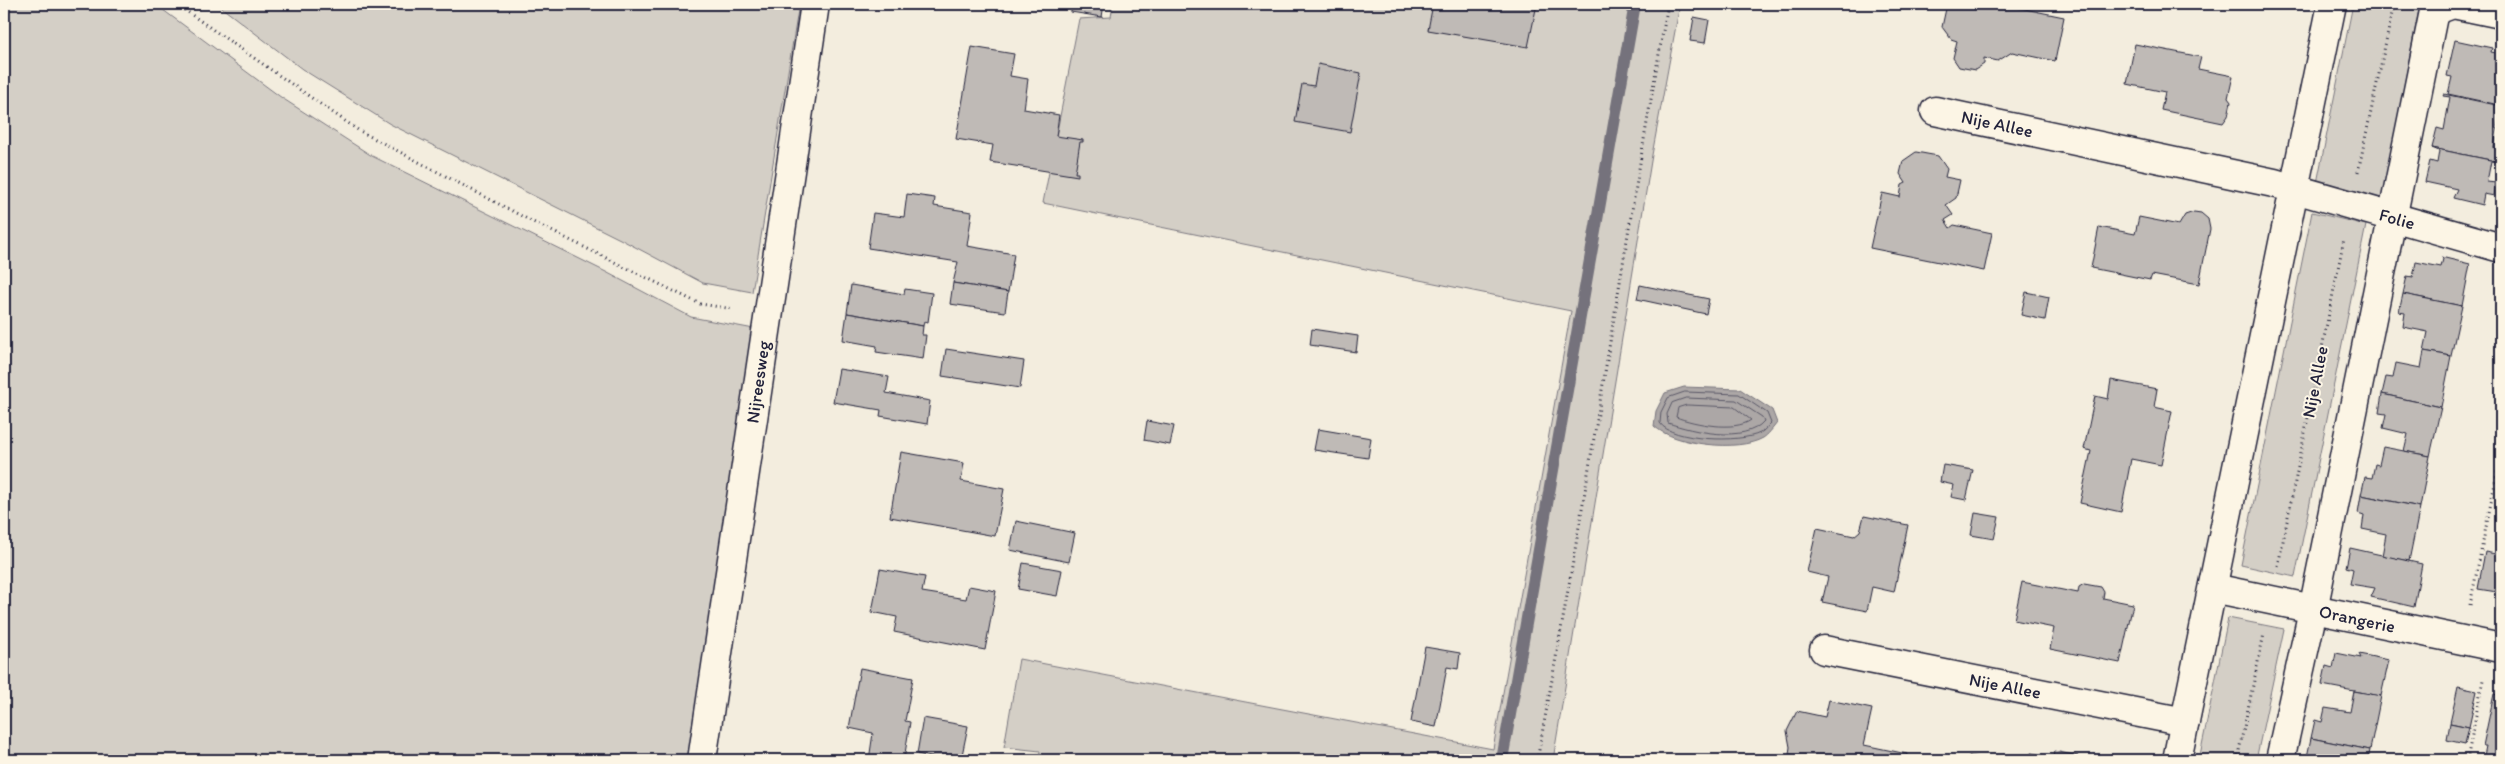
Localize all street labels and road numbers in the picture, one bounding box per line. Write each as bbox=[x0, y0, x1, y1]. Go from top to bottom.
street label: Nije Allee bbox=[1959, 106, 2035, 142]
street label: Folie bbox=[2377, 203, 2417, 235]
street label: Nijreesweg bbox=[741, 338, 775, 425]
street label: Nije Allee bbox=[2297, 344, 2333, 420]
street label: Orangerie bbox=[2317, 600, 2397, 638]
street label: Nije Allee bbox=[1967, 668, 2043, 704]

